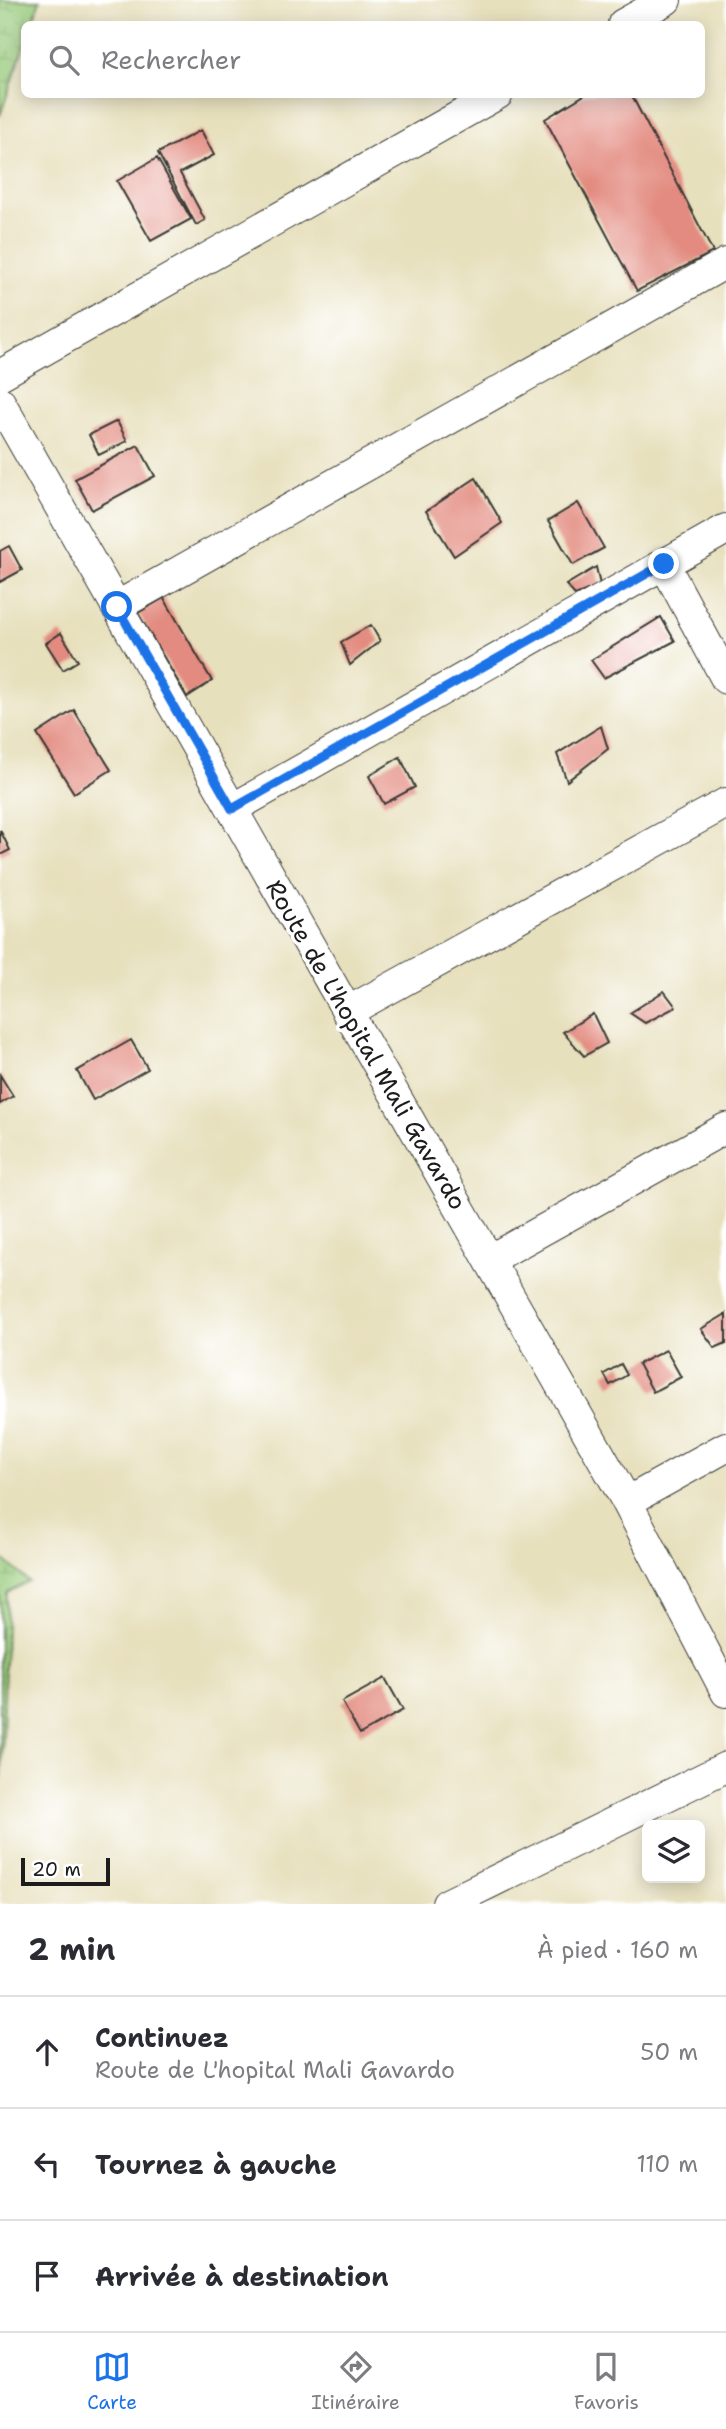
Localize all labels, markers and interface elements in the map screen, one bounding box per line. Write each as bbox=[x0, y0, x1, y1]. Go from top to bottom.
search box bbox=[21, 21, 705, 98]
icon: search bbox=[45, 41, 83, 79]
text: Rechercher bbox=[101, 42, 241, 77]
route end bbox=[648, 548, 679, 579]
route start bbox=[101, 591, 132, 622]
street label: Route de L'hopital Mali Gavardo bbox=[258, 874, 474, 1216]
map controls bbox=[642, 1820, 705, 1883]
button: layers bbox=[642, 1820, 705, 1883]
scale bar bbox=[21, 1855, 110, 1887]
text: 20 m bbox=[32, 1857, 81, 1882]
text: 2 min bbox=[28, 1929, 115, 1970]
text: À pied · 160 m bbox=[537, 1935, 698, 1965]
text: Continuez bbox=[95, 2020, 229, 2055]
icon: ahead bbox=[28, 2033, 66, 2071]
text: 50 m bbox=[640, 2037, 698, 2067]
text: Route de L'hopital Mali Gavardo bbox=[95, 2055, 455, 2085]
icon: left bbox=[28, 2145, 66, 2183]
text: Tournez à gauche bbox=[95, 2147, 337, 2182]
text: 110 m bbox=[636, 2149, 698, 2179]
icon: arrive bbox=[28, 2257, 66, 2295]
text: Arrivée à destination bbox=[95, 2259, 389, 2294]
tab: Carte bbox=[87, 2348, 137, 2415]
tab: Itinéraire bbox=[311, 2348, 400, 2415]
tab: Favoris bbox=[574, 2348, 639, 2415]

